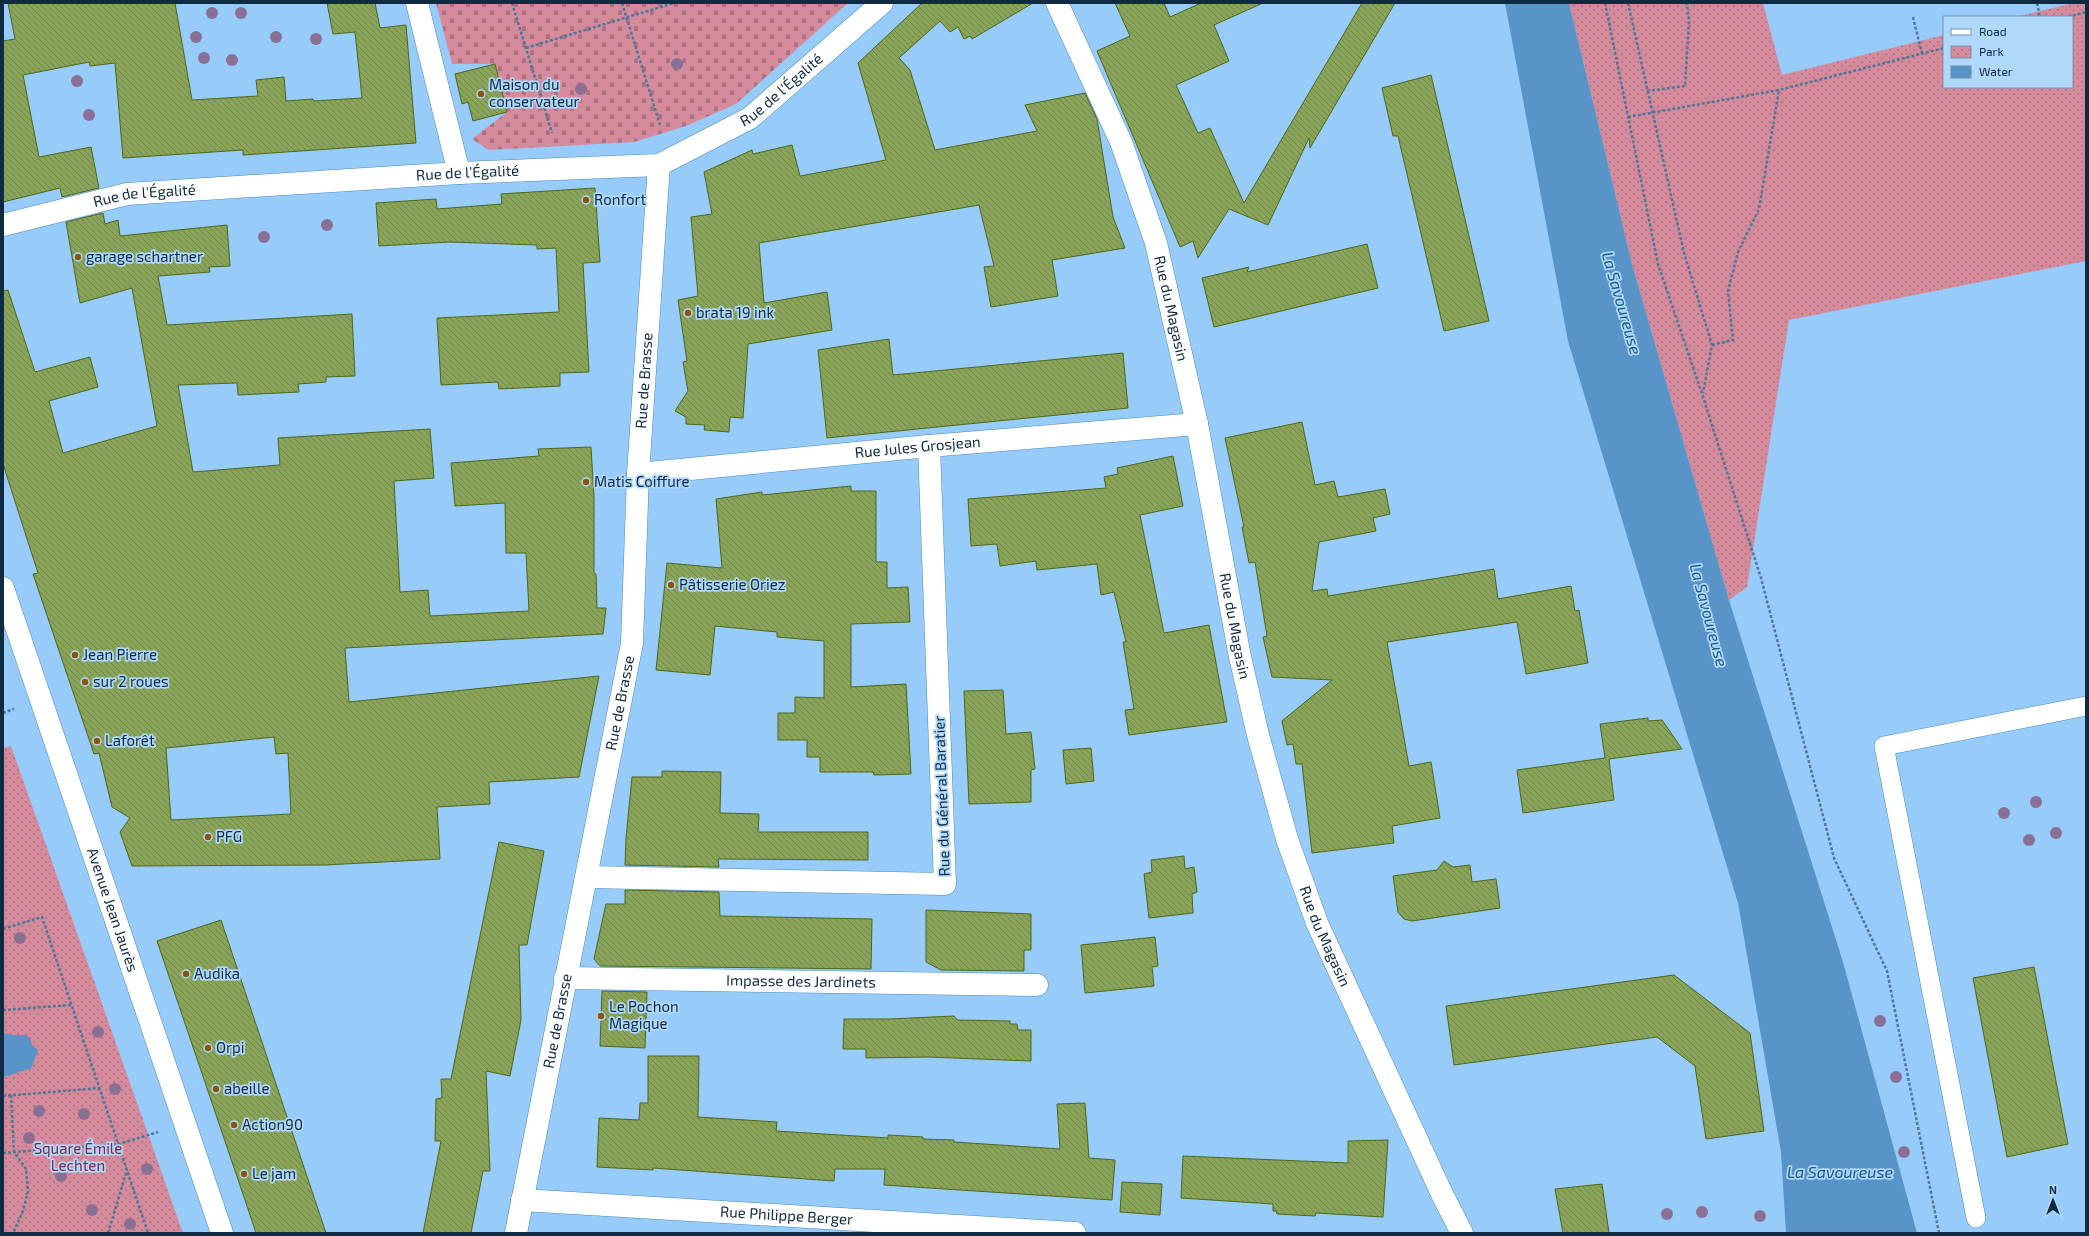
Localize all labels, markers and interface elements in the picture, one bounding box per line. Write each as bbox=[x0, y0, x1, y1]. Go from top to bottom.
legend bbox=[1943, 16, 2073, 88]
text: Road bbox=[1979, 24, 2007, 38]
text: Park bbox=[1979, 44, 2004, 58]
street label: Rue de l'Égalité bbox=[737, 49, 826, 130]
text: Water bbox=[1979, 64, 2013, 78]
place label: Maison du conservateur bbox=[489, 75, 580, 110]
marker: Maison du conservateur bbox=[476, 89, 486, 99]
street label: Rue de l'Égalité bbox=[415, 161, 520, 184]
street label: Rue de l'Égalité bbox=[91, 180, 196, 210]
place label: Ronfort bbox=[594, 190, 647, 208]
marker: Ronfort bbox=[581, 195, 591, 205]
place label: garage schartner bbox=[86, 247, 203, 265]
water label: La Savoureuse bbox=[1599, 249, 1646, 357]
marker: garage schartner bbox=[73, 252, 83, 262]
street label: Rue du Magasin bbox=[1151, 254, 1192, 363]
place label: brata 19 ink bbox=[696, 303, 774, 321]
marker: brata 19 ink bbox=[683, 308, 693, 318]
street label: Rue de Brasse bbox=[631, 332, 656, 429]
street label: Rue Jules Grosjean bbox=[854, 432, 981, 461]
place label: Matis Coiffure bbox=[594, 472, 690, 490]
marker: Matis Coiffure bbox=[581, 477, 591, 487]
water label: La Savoureuse bbox=[1687, 561, 1732, 669]
street label: Rue du Magasin bbox=[1217, 571, 1255, 681]
place label: Pâtisserie Oriez bbox=[679, 575, 785, 593]
marker: Pâtisserie Oriez bbox=[666, 580, 676, 590]
place label: Jean Pierre bbox=[83, 645, 157, 663]
marker: Jean Pierre bbox=[70, 650, 80, 660]
street label: Rue de Brasse bbox=[601, 654, 637, 752]
place label: sur 2 roues bbox=[93, 672, 169, 690]
marker: sur 2 roues bbox=[80, 677, 90, 687]
street label: Rue du Général Baratier bbox=[929, 715, 953, 877]
place label: Laforêt bbox=[105, 731, 155, 749]
marker: Laforêt bbox=[92, 736, 102, 746]
place label: PFG bbox=[216, 827, 242, 845]
marker: PFG bbox=[203, 832, 213, 842]
street label: Avenue Jean Jaurès bbox=[84, 845, 143, 974]
street label: Rue du Magasin bbox=[1296, 883, 1355, 989]
place label: Audika bbox=[194, 964, 240, 982]
marker: Audika bbox=[181, 969, 191, 979]
street label: Impasse des Jardinets bbox=[726, 970, 876, 991]
street label: Rue de Brasse bbox=[539, 972, 575, 1070]
place label: Le Pochon Magique bbox=[609, 997, 679, 1032]
marker: Le Pochon Magique bbox=[596, 1011, 606, 1021]
place label: Orpi bbox=[216, 1038, 244, 1056]
marker: Orpi bbox=[203, 1043, 213, 1053]
place label: abeille bbox=[224, 1079, 270, 1097]
marker: abeille bbox=[211, 1084, 221, 1094]
place label: Action90 bbox=[242, 1115, 303, 1133]
marker: Action90 bbox=[229, 1120, 239, 1130]
park label: Square Émile Lechten bbox=[34, 1139, 122, 1174]
water label: La Savoureuse bbox=[1787, 1162, 1893, 1181]
place label: Le jam bbox=[252, 1164, 296, 1183]
marker: Le jam bbox=[239, 1169, 249, 1179]
north arrow bbox=[2033, 1180, 2073, 1220]
text: N bbox=[2049, 1183, 2057, 1196]
street label: Rue Philippe Berger bbox=[719, 1202, 854, 1228]

